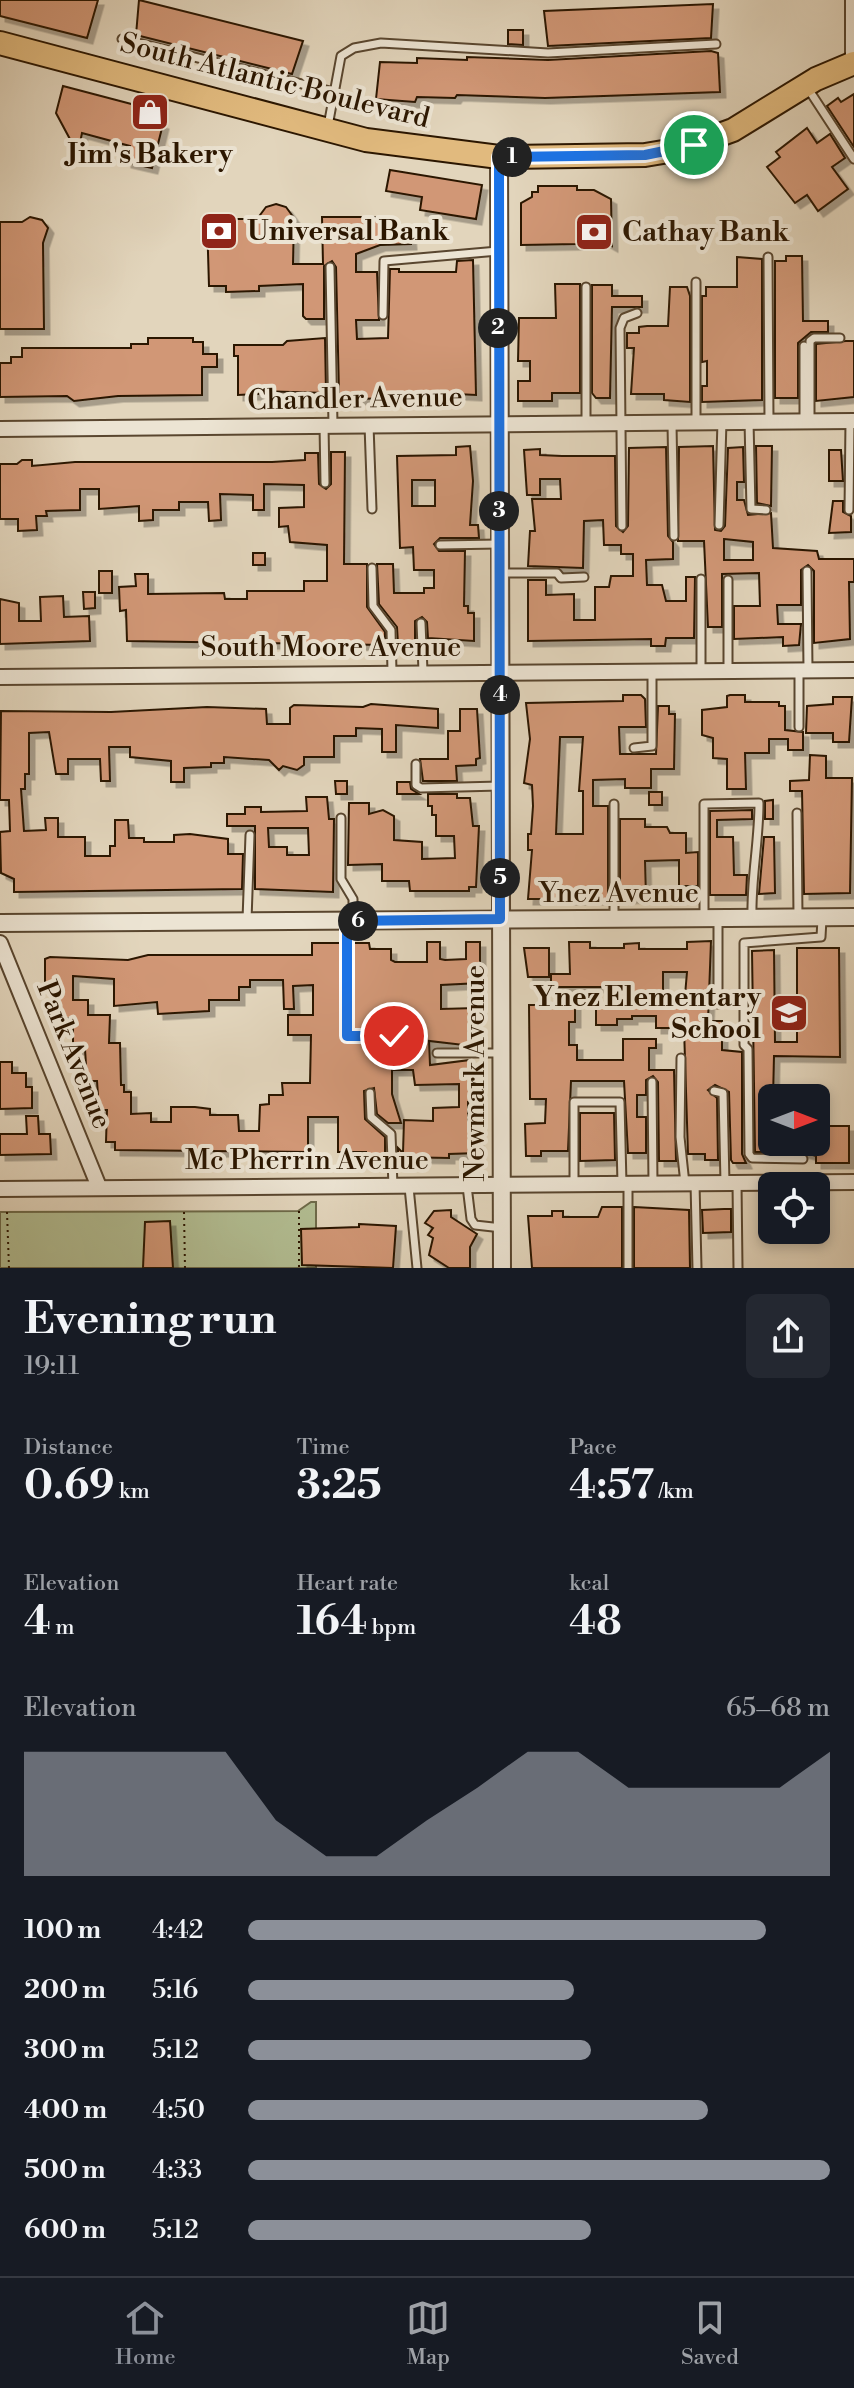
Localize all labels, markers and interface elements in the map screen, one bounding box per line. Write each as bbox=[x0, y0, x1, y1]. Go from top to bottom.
street label: South Atlantic Boulevard bbox=[117, 26, 433, 136]
shop icon: Jim's Bakery bbox=[129, 91, 171, 133]
pin bbox=[660, 111, 728, 179]
icon: arrive bbox=[672, 123, 716, 167]
place label: Jim's Bakery bbox=[63, 137, 234, 172]
pin: 1 bbox=[492, 137, 532, 177]
text: 1 bbox=[507, 143, 517, 170]
bank icon: Universal Bank bbox=[198, 210, 240, 252]
bank icon: Cathay Bank bbox=[573, 211, 615, 253]
place label: Universal Bank bbox=[247, 214, 450, 249]
place label: Cathay Bank bbox=[622, 215, 790, 250]
pin: 2 bbox=[478, 308, 518, 348]
text: 2 bbox=[491, 314, 505, 341]
street label: Chandler Avenue bbox=[247, 380, 463, 418]
pin: 3 bbox=[479, 491, 519, 531]
text: 3 bbox=[492, 497, 506, 524]
street label: South Moore Avenue bbox=[201, 630, 461, 665]
pin: 4 bbox=[480, 675, 520, 715]
text: 4 bbox=[493, 681, 507, 708]
pin: 5 bbox=[480, 858, 520, 898]
text: 5 bbox=[493, 864, 507, 891]
street label: Ynez Avenue bbox=[537, 876, 699, 911]
pin: 6 bbox=[338, 901, 378, 941]
text: 6 bbox=[351, 907, 365, 934]
street label: Newmark Avenue bbox=[458, 965, 493, 1181]
street label: Park Avenue bbox=[28, 976, 120, 1134]
place label: Ynez Elementary School bbox=[533, 980, 762, 1047]
school or university icon: Ynez Elementary School bbox=[768, 992, 810, 1034]
pin bbox=[360, 1002, 428, 1070]
icon: check bbox=[372, 1014, 416, 1058]
north arrow bbox=[758, 1084, 830, 1156]
map controls bbox=[758, 1084, 830, 1244]
street label: Mc Pherrin Avenue bbox=[185, 1143, 429, 1178]
button: locate bbox=[758, 1172, 830, 1244]
text: Evening run bbox=[24, 1292, 277, 1347]
button: share bbox=[746, 1294, 830, 1378]
text: 19:11 bbox=[24, 1350, 79, 1382]
text: Distance bbox=[24, 1434, 113, 1461]
text: Time bbox=[297, 1434, 350, 1461]
text: Pace bbox=[569, 1434, 617, 1461]
text: 0.69 bbox=[24, 1461, 114, 1511]
text: 3:25 bbox=[297, 1461, 382, 1511]
text: 4:57 bbox=[569, 1461, 654, 1511]
text: km bbox=[114, 1478, 150, 1505]
text: /km bbox=[654, 1478, 694, 1505]
text: Elevation bbox=[24, 1570, 119, 1597]
text: Heart rate bbox=[297, 1570, 398, 1597]
text: kcal bbox=[569, 1570, 609, 1597]
text: 4 bbox=[24, 1597, 51, 1647]
text: 164 bbox=[297, 1597, 367, 1647]
text: 48 bbox=[569, 1597, 622, 1647]
text: m bbox=[51, 1614, 75, 1641]
text: bpm bbox=[367, 1614, 416, 1641]
text: Elevation bbox=[24, 1692, 137, 1724]
text: 65–68 m bbox=[726, 1692, 830, 1724]
text: 100 m bbox=[24, 1914, 101, 1946]
text: 4:42 bbox=[152, 1914, 204, 1946]
text: 200 m bbox=[24, 1974, 106, 2006]
text: 5:16 bbox=[152, 1974, 198, 2006]
text: 300 m bbox=[24, 2034, 105, 2066]
text: 5:12 bbox=[152, 2034, 199, 2066]
text: 400 m bbox=[24, 2094, 107, 2126]
text: 4:50 bbox=[152, 2094, 205, 2126]
text: 500 m bbox=[24, 2154, 106, 2186]
text: 4:33 bbox=[152, 2154, 202, 2186]
text: 600 m bbox=[24, 2214, 106, 2246]
text: 5:12 bbox=[152, 2214, 199, 2246]
tab: Home bbox=[115, 2296, 176, 2371]
tab: Map bbox=[406, 2296, 450, 2371]
tab: Saved bbox=[681, 2296, 739, 2371]

